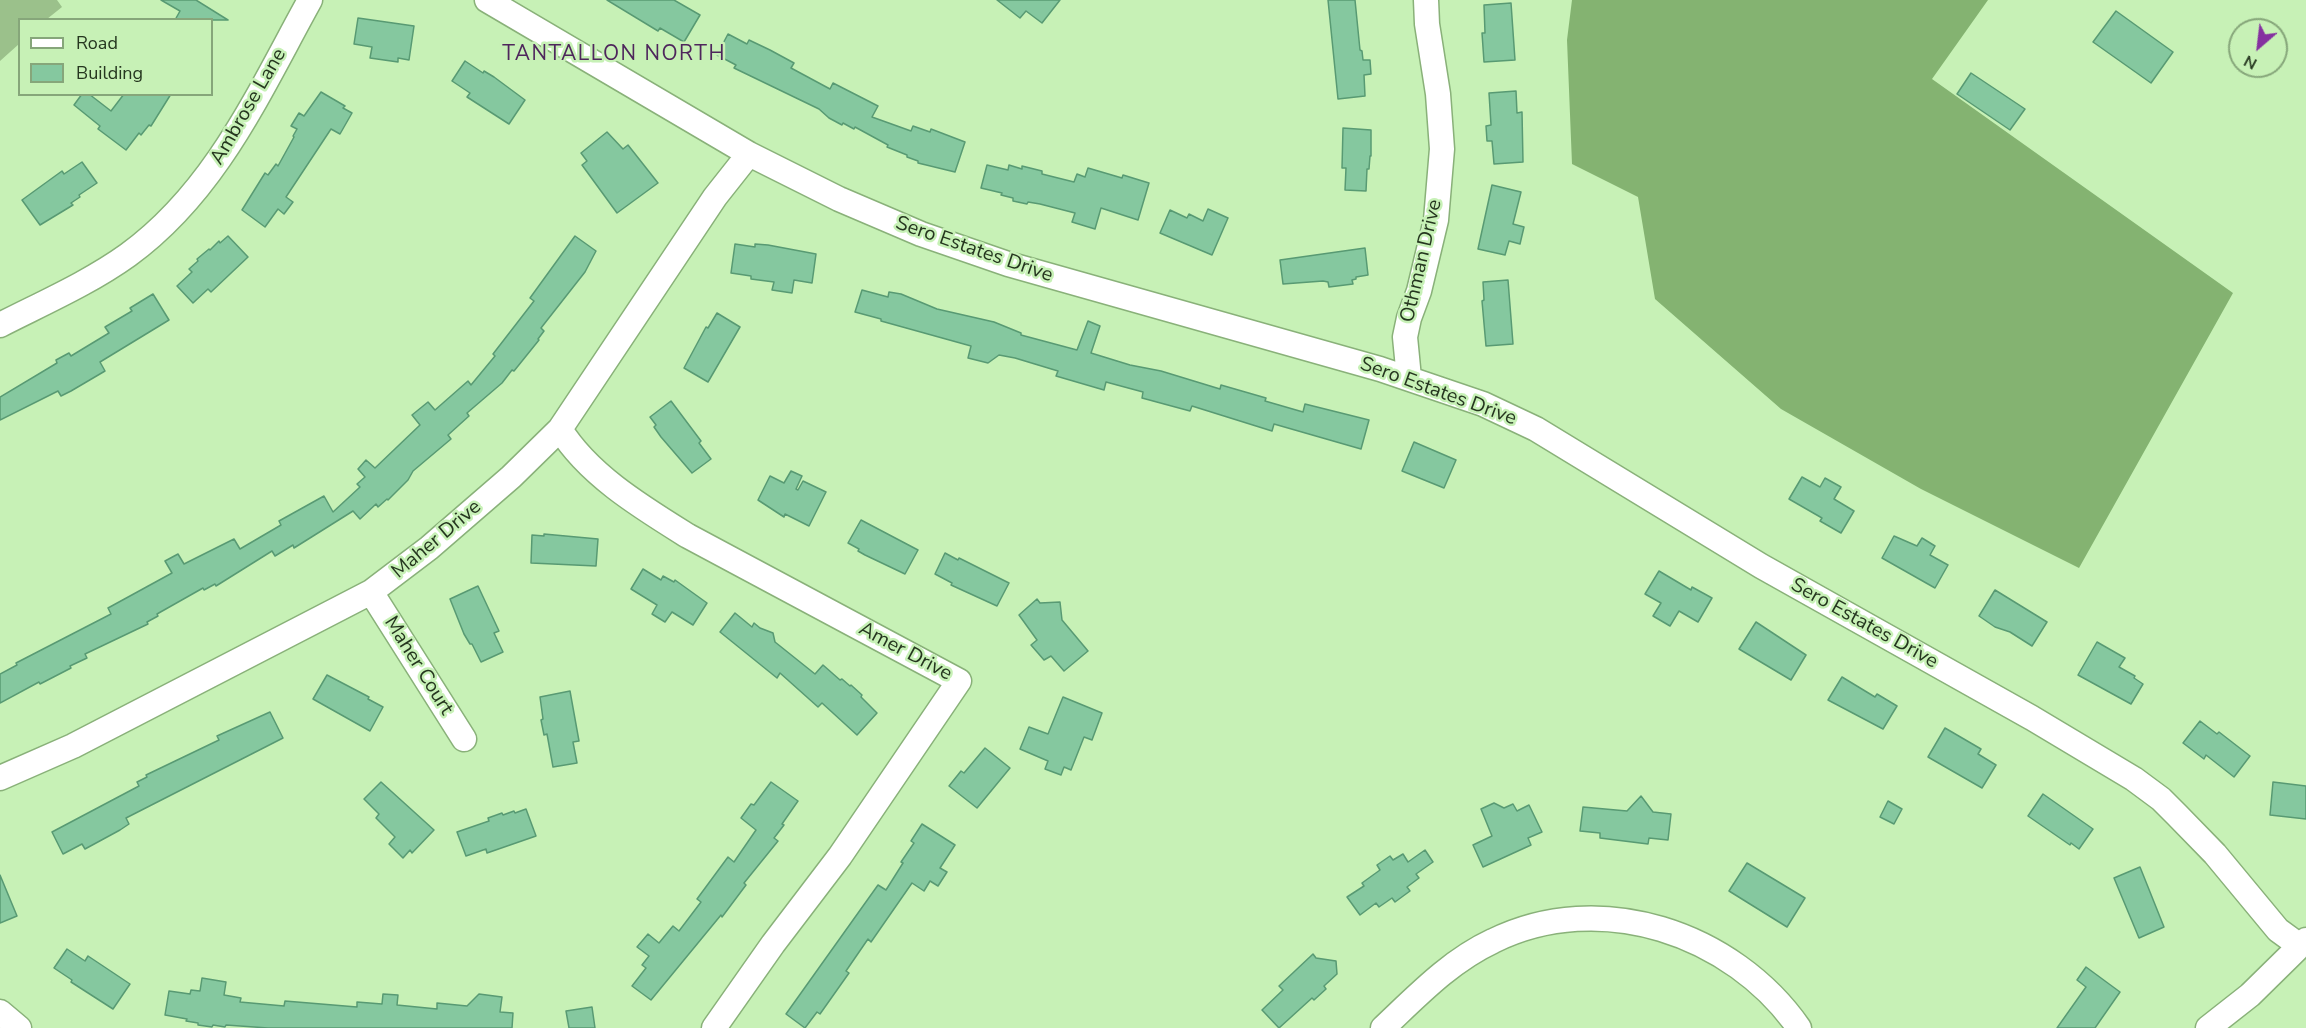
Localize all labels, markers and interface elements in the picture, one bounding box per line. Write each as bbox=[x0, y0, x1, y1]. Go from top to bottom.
legend bbox=[18, 18, 213, 96]
north arrow bbox=[2228, 18, 2288, 78]
text: Road bbox=[76, 31, 118, 55]
district label: TANTALLON NORTH bbox=[502, 42, 726, 68]
street label: Ambrose Lane bbox=[206, 45, 292, 169]
text: N bbox=[2240, 50, 2261, 75]
text: Building bbox=[76, 61, 143, 85]
street label: Othman Drive bbox=[1396, 197, 1448, 325]
street label: Sero Estates Drive bbox=[892, 212, 1056, 288]
street label: Sero Estates Drive bbox=[1357, 353, 1519, 431]
street label: Maher Drive bbox=[387, 496, 487, 584]
street label: Sero Estates Drive bbox=[1786, 574, 1942, 674]
street label: Maher Court bbox=[378, 612, 458, 720]
street label: Amer Drive bbox=[854, 617, 956, 687]

